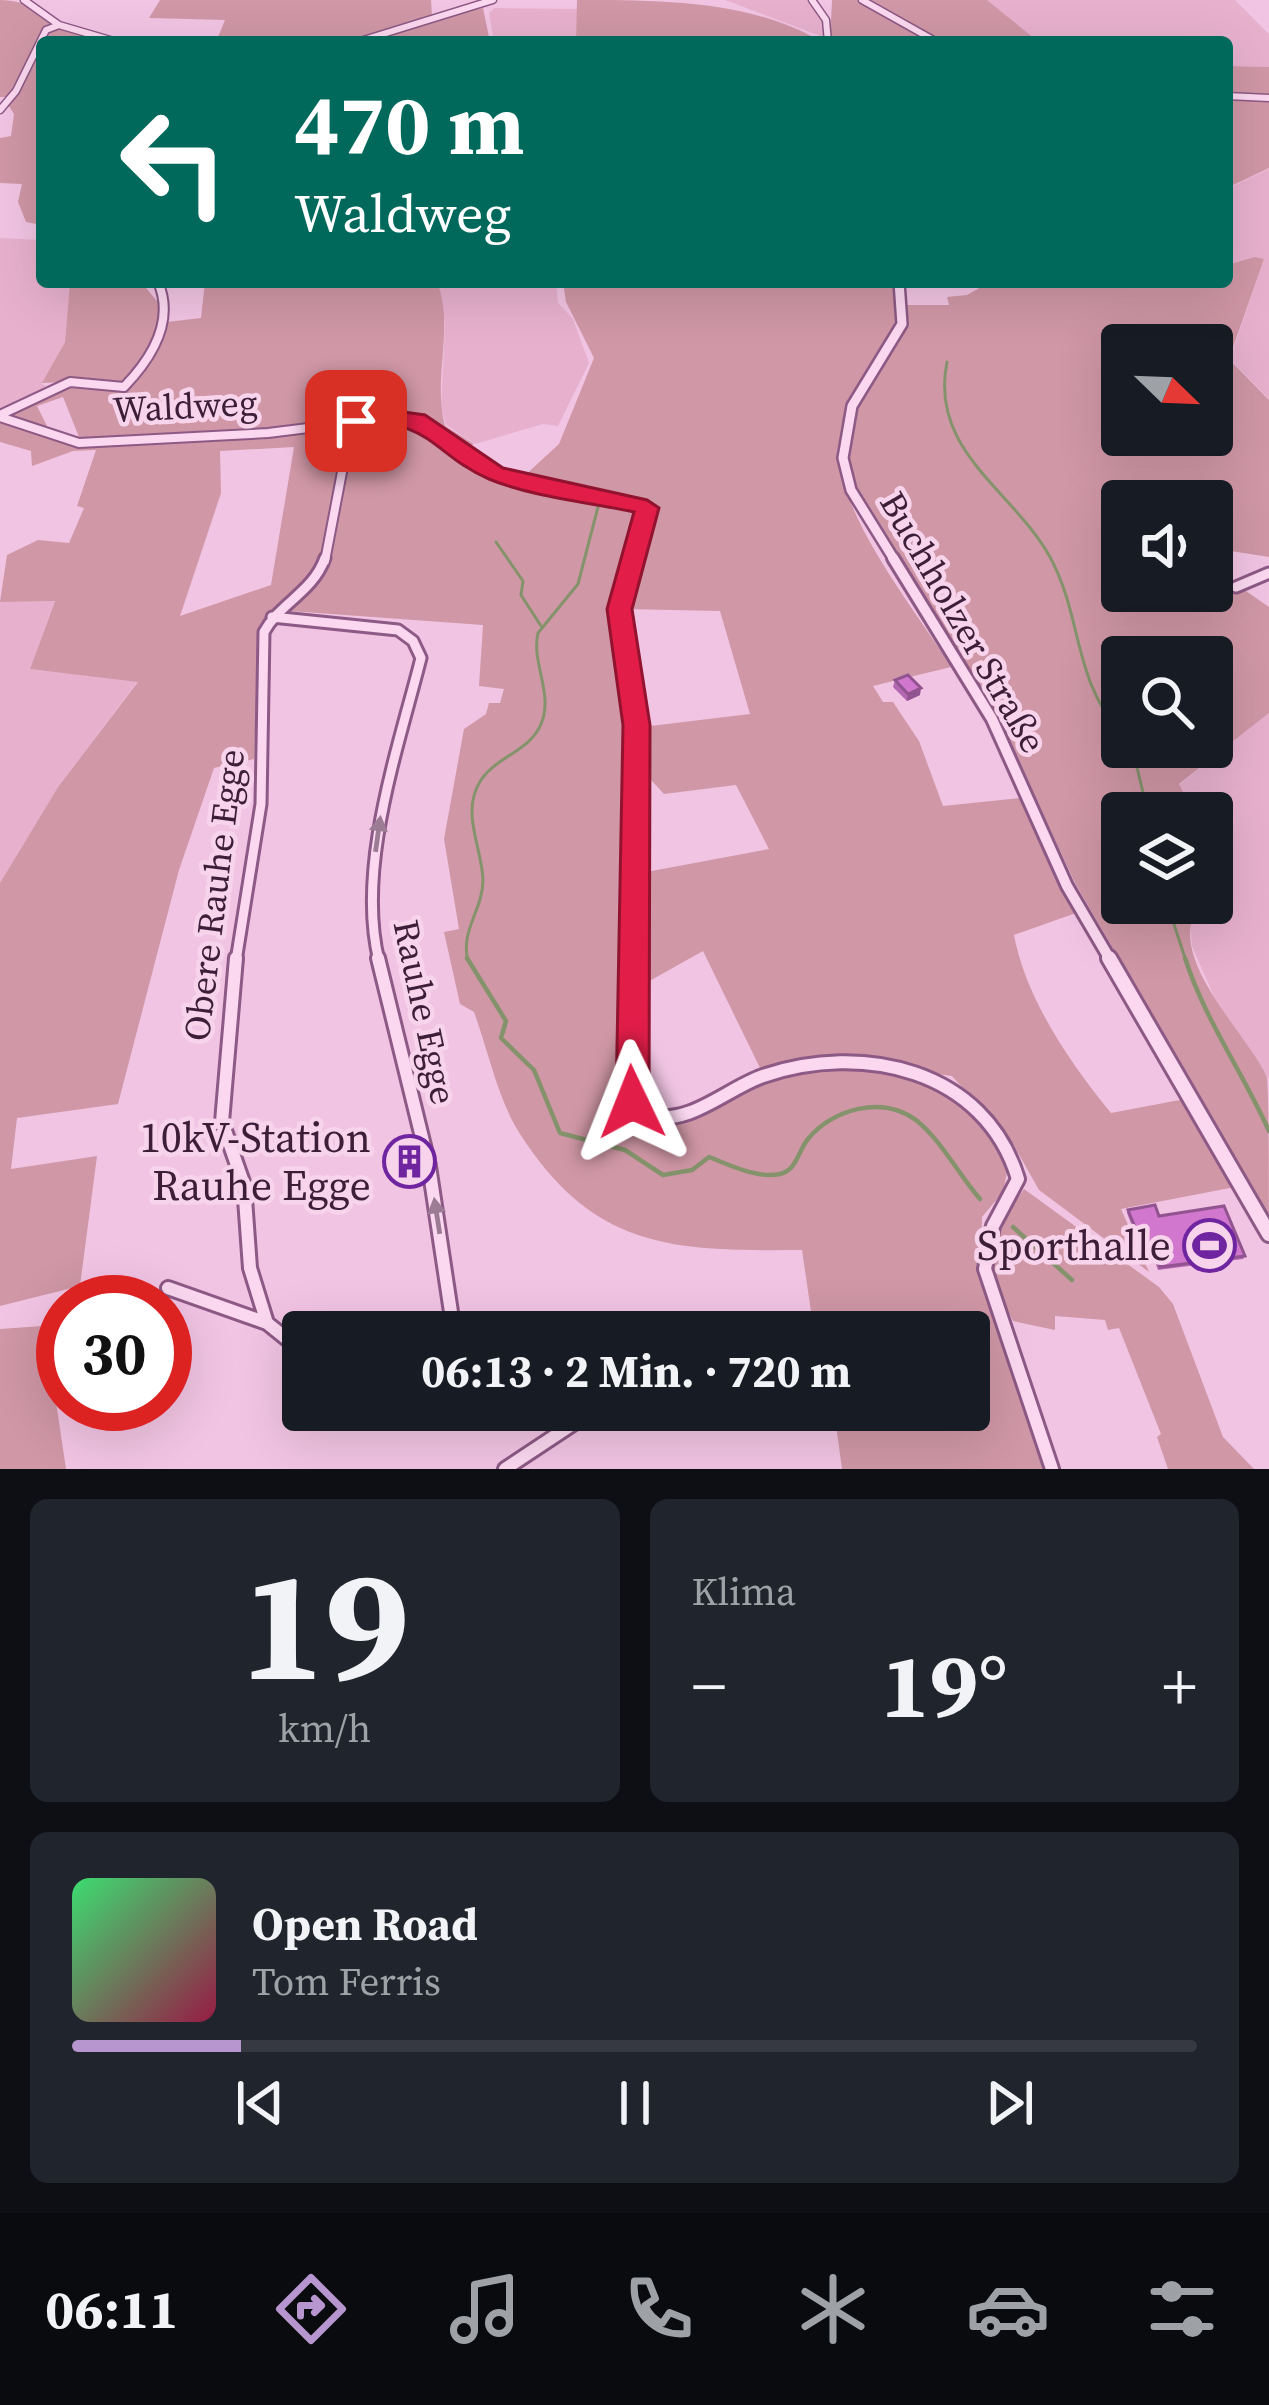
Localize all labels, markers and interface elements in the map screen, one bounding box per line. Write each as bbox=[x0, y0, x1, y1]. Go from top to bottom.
text: 470 m bbox=[294, 67, 525, 182]
icon: left bbox=[96, 84, 252, 240]
text: Waldweg bbox=[294, 176, 512, 250]
north arrow bbox=[1101, 324, 1233, 456]
map controls bbox=[1101, 324, 1233, 924]
pin bbox=[305, 370, 407, 472]
street label: Waldweg bbox=[111, 378, 259, 434]
icon: arrive bbox=[323, 388, 389, 454]
button: sound bbox=[1101, 480, 1233, 612]
street label: Buchholzer Straße bbox=[868, 482, 1058, 762]
button: search bbox=[1101, 636, 1233, 768]
street label: Obere Rauhe Egge bbox=[172, 746, 256, 1044]
button: layers bbox=[1101, 792, 1233, 924]
one-way arrow bbox=[369, 815, 388, 852]
street label: Rauhe Egge bbox=[382, 915, 468, 1109]
position arrow bbox=[569, 1039, 695, 1165]
place label: 10kV-Station Rauhe Egge bbox=[140, 1108, 371, 1214]
building icon: 10kV-Station Rauhe Egge bbox=[382, 1133, 438, 1189]
one-way arrow bbox=[427, 1197, 446, 1234]
place label: Sporthalle bbox=[977, 1216, 1171, 1274]
sports icon: Sporthalle bbox=[1182, 1217, 1238, 1273]
speed limit sign: 30 bbox=[36, 1275, 192, 1431]
text: 06:13 · 2 Min. · 720 m bbox=[421, 1340, 851, 1402]
text: 19 bbox=[240, 1517, 409, 1731]
text: Klima bbox=[692, 1565, 796, 1618]
text: 19° bbox=[881, 1624, 1008, 1747]
text: − bbox=[692, 1641, 726, 1731]
text: + bbox=[1162, 1641, 1197, 1731]
text: km/h bbox=[278, 1702, 371, 1755]
text: Open Road bbox=[252, 1893, 478, 1955]
text: Tom Ferris bbox=[252, 1955, 441, 2008]
icon: previous bbox=[227, 2070, 293, 2136]
icon: pause bbox=[602, 2070, 668, 2136]
icon: next bbox=[977, 2070, 1043, 2136]
icon: directions bbox=[269, 2267, 353, 2351]
icon: music bbox=[443, 2267, 527, 2351]
icon: phone bbox=[617, 2267, 701, 2351]
icon: climate bbox=[791, 2267, 875, 2351]
icon: car bbox=[966, 2267, 1050, 2351]
icon: filters bbox=[1140, 2267, 1224, 2351]
text: 06:11 bbox=[45, 2272, 178, 2346]

